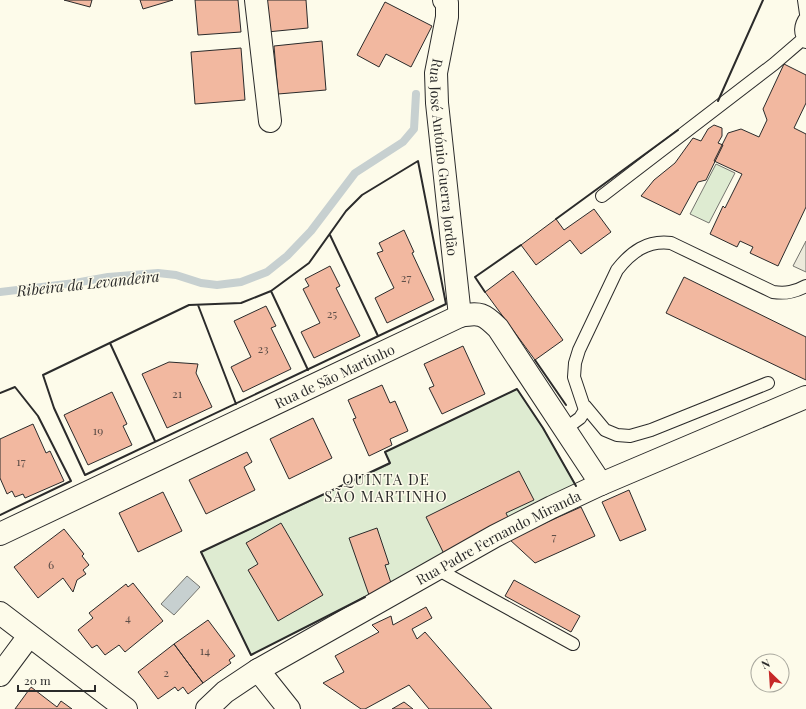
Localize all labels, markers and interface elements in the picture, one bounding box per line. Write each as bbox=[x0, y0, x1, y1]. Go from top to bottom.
street label: Rua José António Guerra Jordão bbox=[426, 57, 463, 257]
water label: Ribeira da Levandeira bbox=[15, 266, 161, 301]
house number: 27 bbox=[401, 269, 411, 285]
house number: 25 bbox=[327, 305, 337, 321]
street label: Rua de São Martinho bbox=[271, 339, 398, 412]
house number: 23 bbox=[257, 340, 269, 356]
house number: 21 bbox=[172, 385, 183, 401]
house number: 19 bbox=[93, 422, 103, 438]
house number: 17 bbox=[16, 453, 26, 469]
district label: QUINTA DE SÃO MARTINHO bbox=[324, 469, 448, 506]
street label: Rua Padre Fernando Miranda bbox=[412, 485, 584, 588]
house number: 7 bbox=[552, 528, 557, 544]
house number: 6 bbox=[48, 556, 54, 572]
house number: 4 bbox=[125, 609, 131, 625]
house number: 14 bbox=[200, 642, 210, 658]
north arrow bbox=[750, 653, 790, 693]
text: N bbox=[759, 655, 772, 672]
house number: 2 bbox=[163, 664, 169, 680]
scale bar bbox=[18, 667, 95, 693]
text: 20 m bbox=[24, 672, 51, 688]

